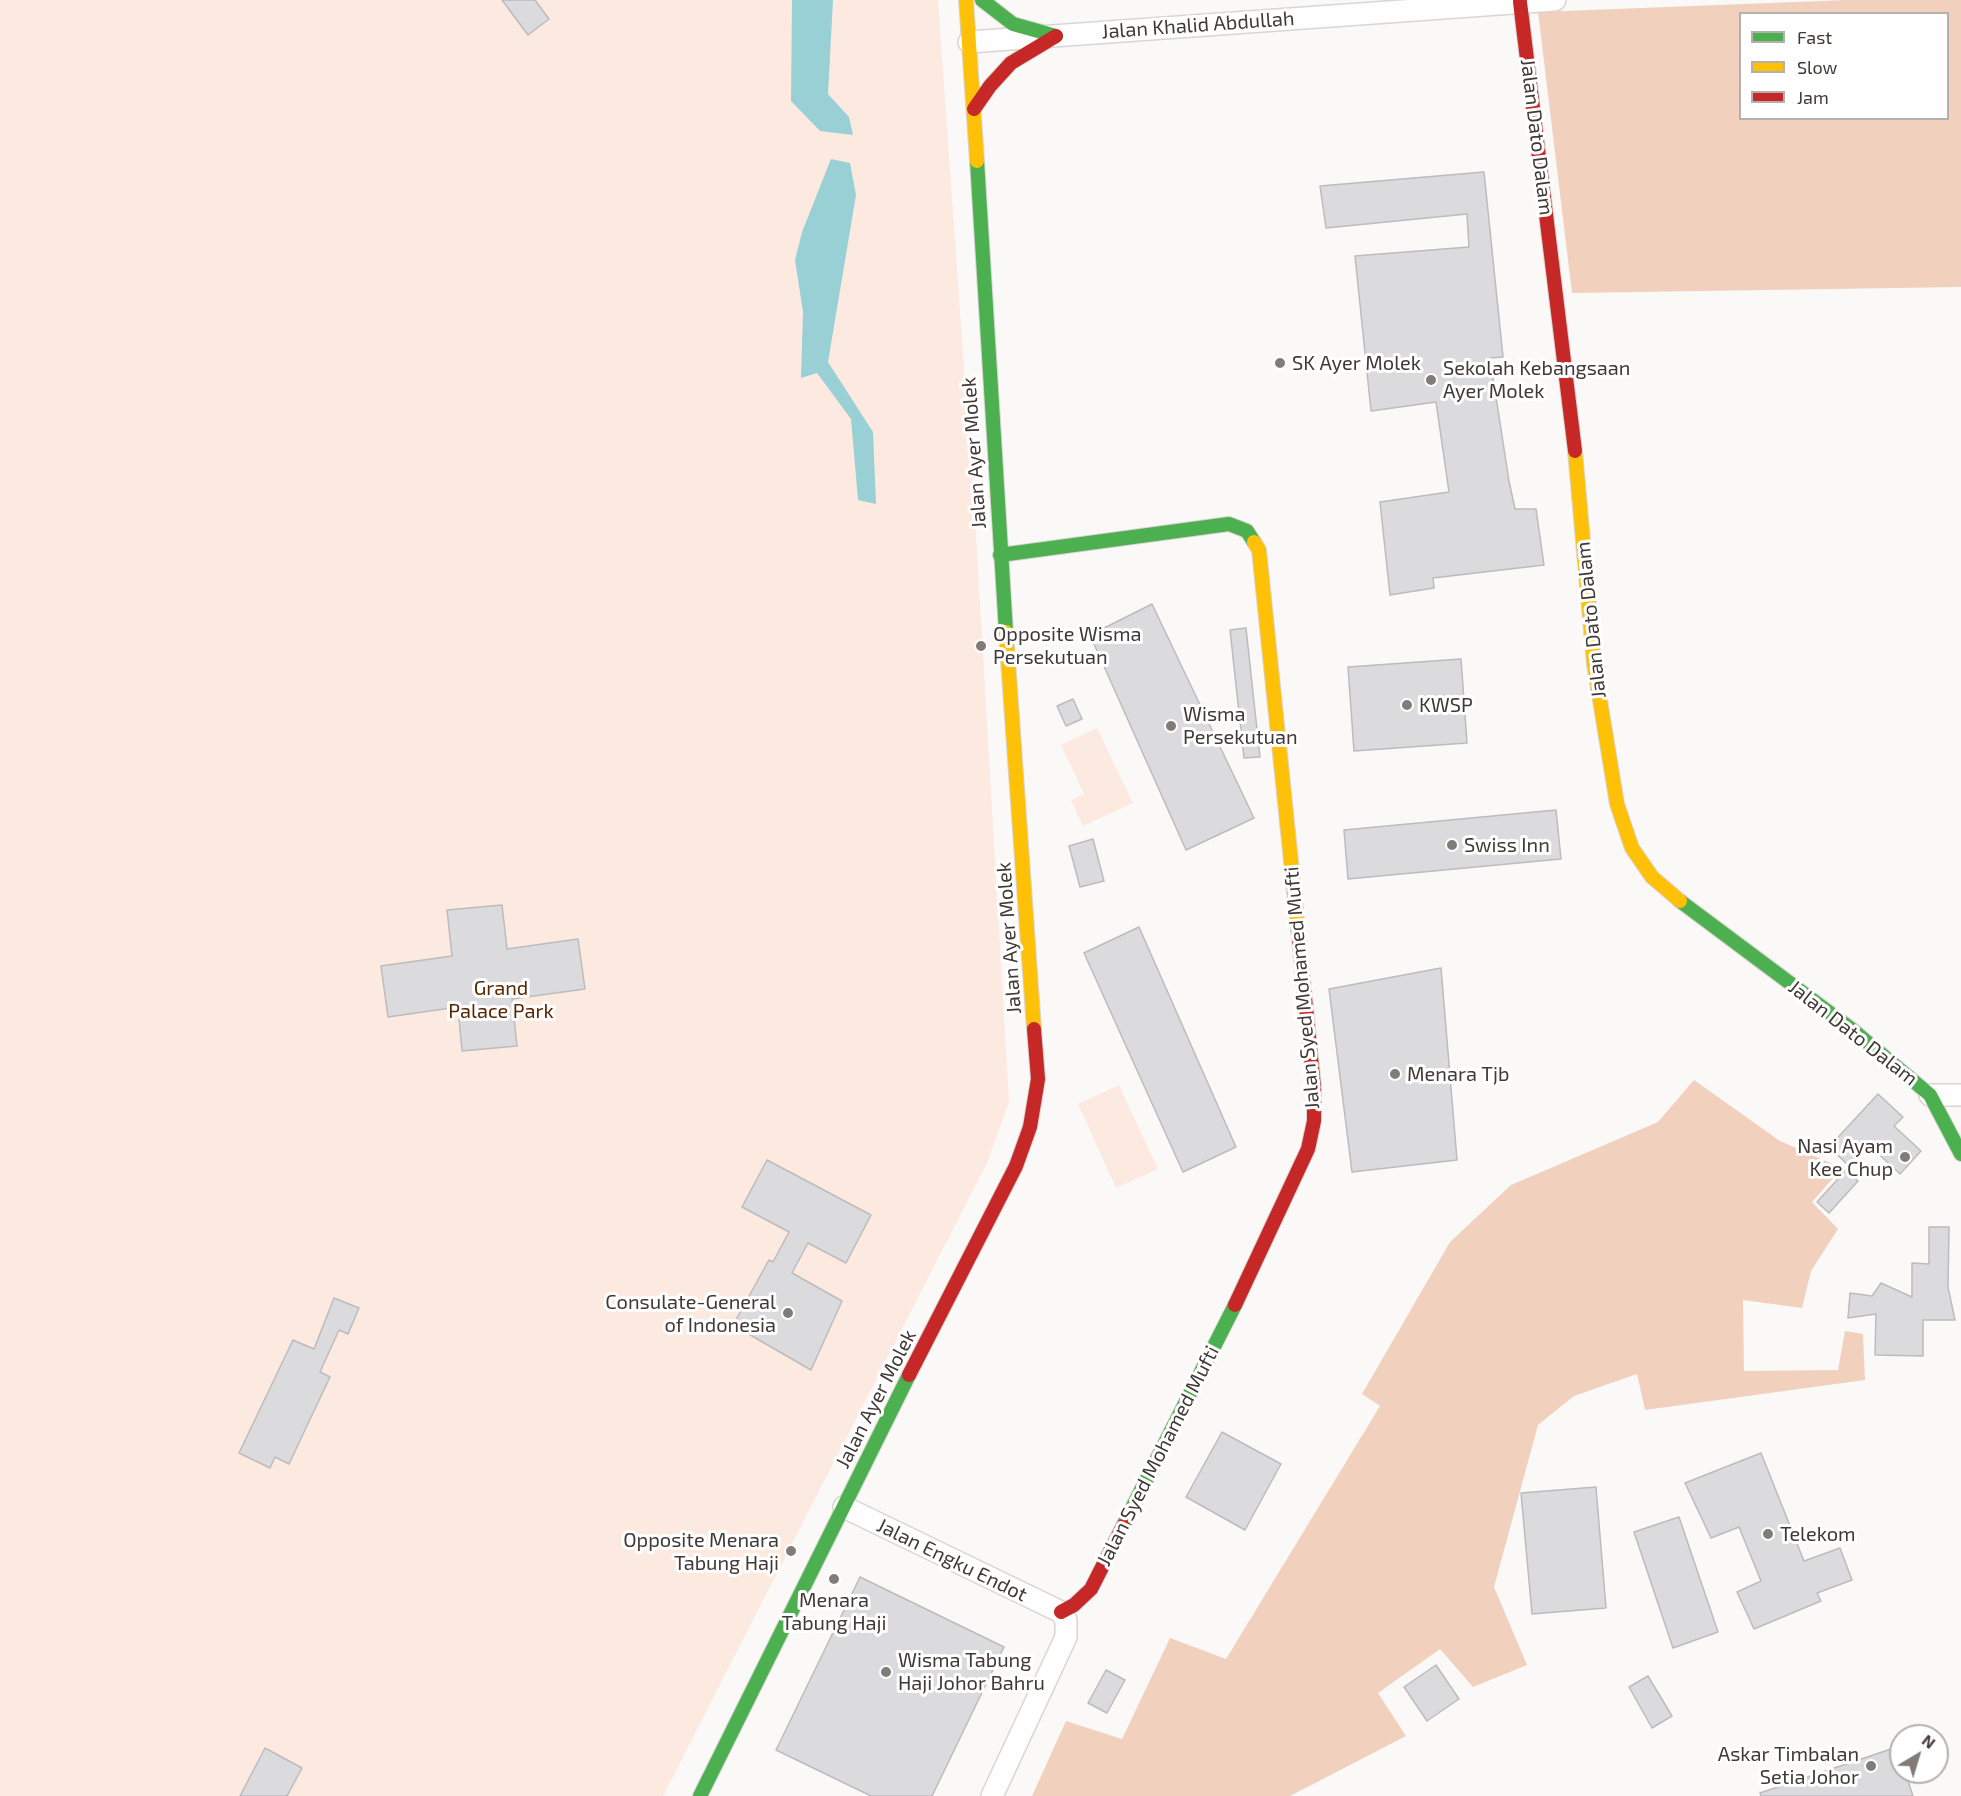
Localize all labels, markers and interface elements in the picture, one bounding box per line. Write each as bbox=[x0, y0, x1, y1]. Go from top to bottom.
street label: Jalan Khalid Abdullah bbox=[1101, 6, 1295, 44]
legend bbox=[1739, 12, 1949, 120]
text: Fast bbox=[1797, 26, 1832, 48]
text: Slow bbox=[1797, 56, 1837, 78]
street label: Jalan Dato Dalam bbox=[1516, 58, 1558, 216]
text: Jam bbox=[1797, 86, 1829, 108]
place label: SK Ayer Molek bbox=[1292, 351, 1421, 375]
marker: SK Ayer Molek bbox=[1273, 356, 1287, 370]
place label: Sekolah Kebangsaan Ayer Molek bbox=[1443, 356, 1630, 403]
marker: Sekolah Kebangsaan Ayer Molek bbox=[1424, 373, 1438, 387]
street label: Jalan Ayer Molek bbox=[957, 376, 991, 530]
street label: Jalan Dato Dalam bbox=[1571, 541, 1611, 699]
place label: Opposite Wisma Persekutuan bbox=[993, 622, 1141, 669]
marker: Opposite Wisma Persekutuan bbox=[974, 639, 988, 653]
place label: KWSP bbox=[1419, 693, 1473, 717]
marker: KWSP bbox=[1400, 698, 1414, 712]
place label: Wisma Persekutuan bbox=[1183, 702, 1298, 749]
marker: Wisma Persekutuan bbox=[1164, 719, 1178, 733]
place label: Swiss Inn bbox=[1464, 833, 1550, 857]
marker: Swiss Inn bbox=[1445, 838, 1459, 852]
street label: Jalan Ayer Molek bbox=[992, 861, 1026, 1015]
street label: Jalan Syed Mohamed Mufti bbox=[1279, 866, 1325, 1110]
street label: Jalan Dato Dalam bbox=[1784, 975, 1922, 1091]
park label: Grand Palace Park bbox=[448, 976, 554, 1023]
place label: Menara Tjb bbox=[1407, 1062, 1509, 1086]
marker: Menara Tjb bbox=[1388, 1067, 1402, 1081]
place label: Nasi Ayam Kee Chup bbox=[1797, 1134, 1893, 1181]
marker: Nasi Ayam Kee Chup bbox=[1898, 1150, 1912, 1164]
place label: Consulate-General of Indonesia bbox=[605, 1290, 776, 1337]
marker: Consulate-General of Indonesia bbox=[781, 1306, 795, 1320]
street label: Jalan Ayer Molek bbox=[831, 1326, 921, 1472]
street label: Jalan Syed Mohamed Mufti bbox=[1092, 1342, 1224, 1570]
street label: Jalan Engku Endot bbox=[873, 1513, 1031, 1607]
place label: Telekom bbox=[1780, 1522, 1856, 1546]
marker: Telekom bbox=[1761, 1527, 1775, 1541]
place label: Opposite Menara Tabung Haji bbox=[623, 1528, 779, 1575]
marker: Opposite Menara Tabung Haji bbox=[784, 1544, 798, 1558]
marker: Menara Tabung Haji bbox=[827, 1572, 841, 1586]
place label: Menara Tabung Haji bbox=[781, 1588, 887, 1635]
place label: Wisma Tabung Haji Johor Bahru bbox=[898, 1648, 1045, 1695]
marker: Wisma Tabung Haji Johor Bahru bbox=[879, 1665, 893, 1679]
north arrow bbox=[1889, 1724, 1949, 1784]
text: N bbox=[1919, 1730, 1940, 1752]
place label: Askar Timbalan Setia Johor bbox=[1718, 1742, 1859, 1789]
marker: Askar Timbalan Setia Johor bbox=[1864, 1759, 1878, 1773]

